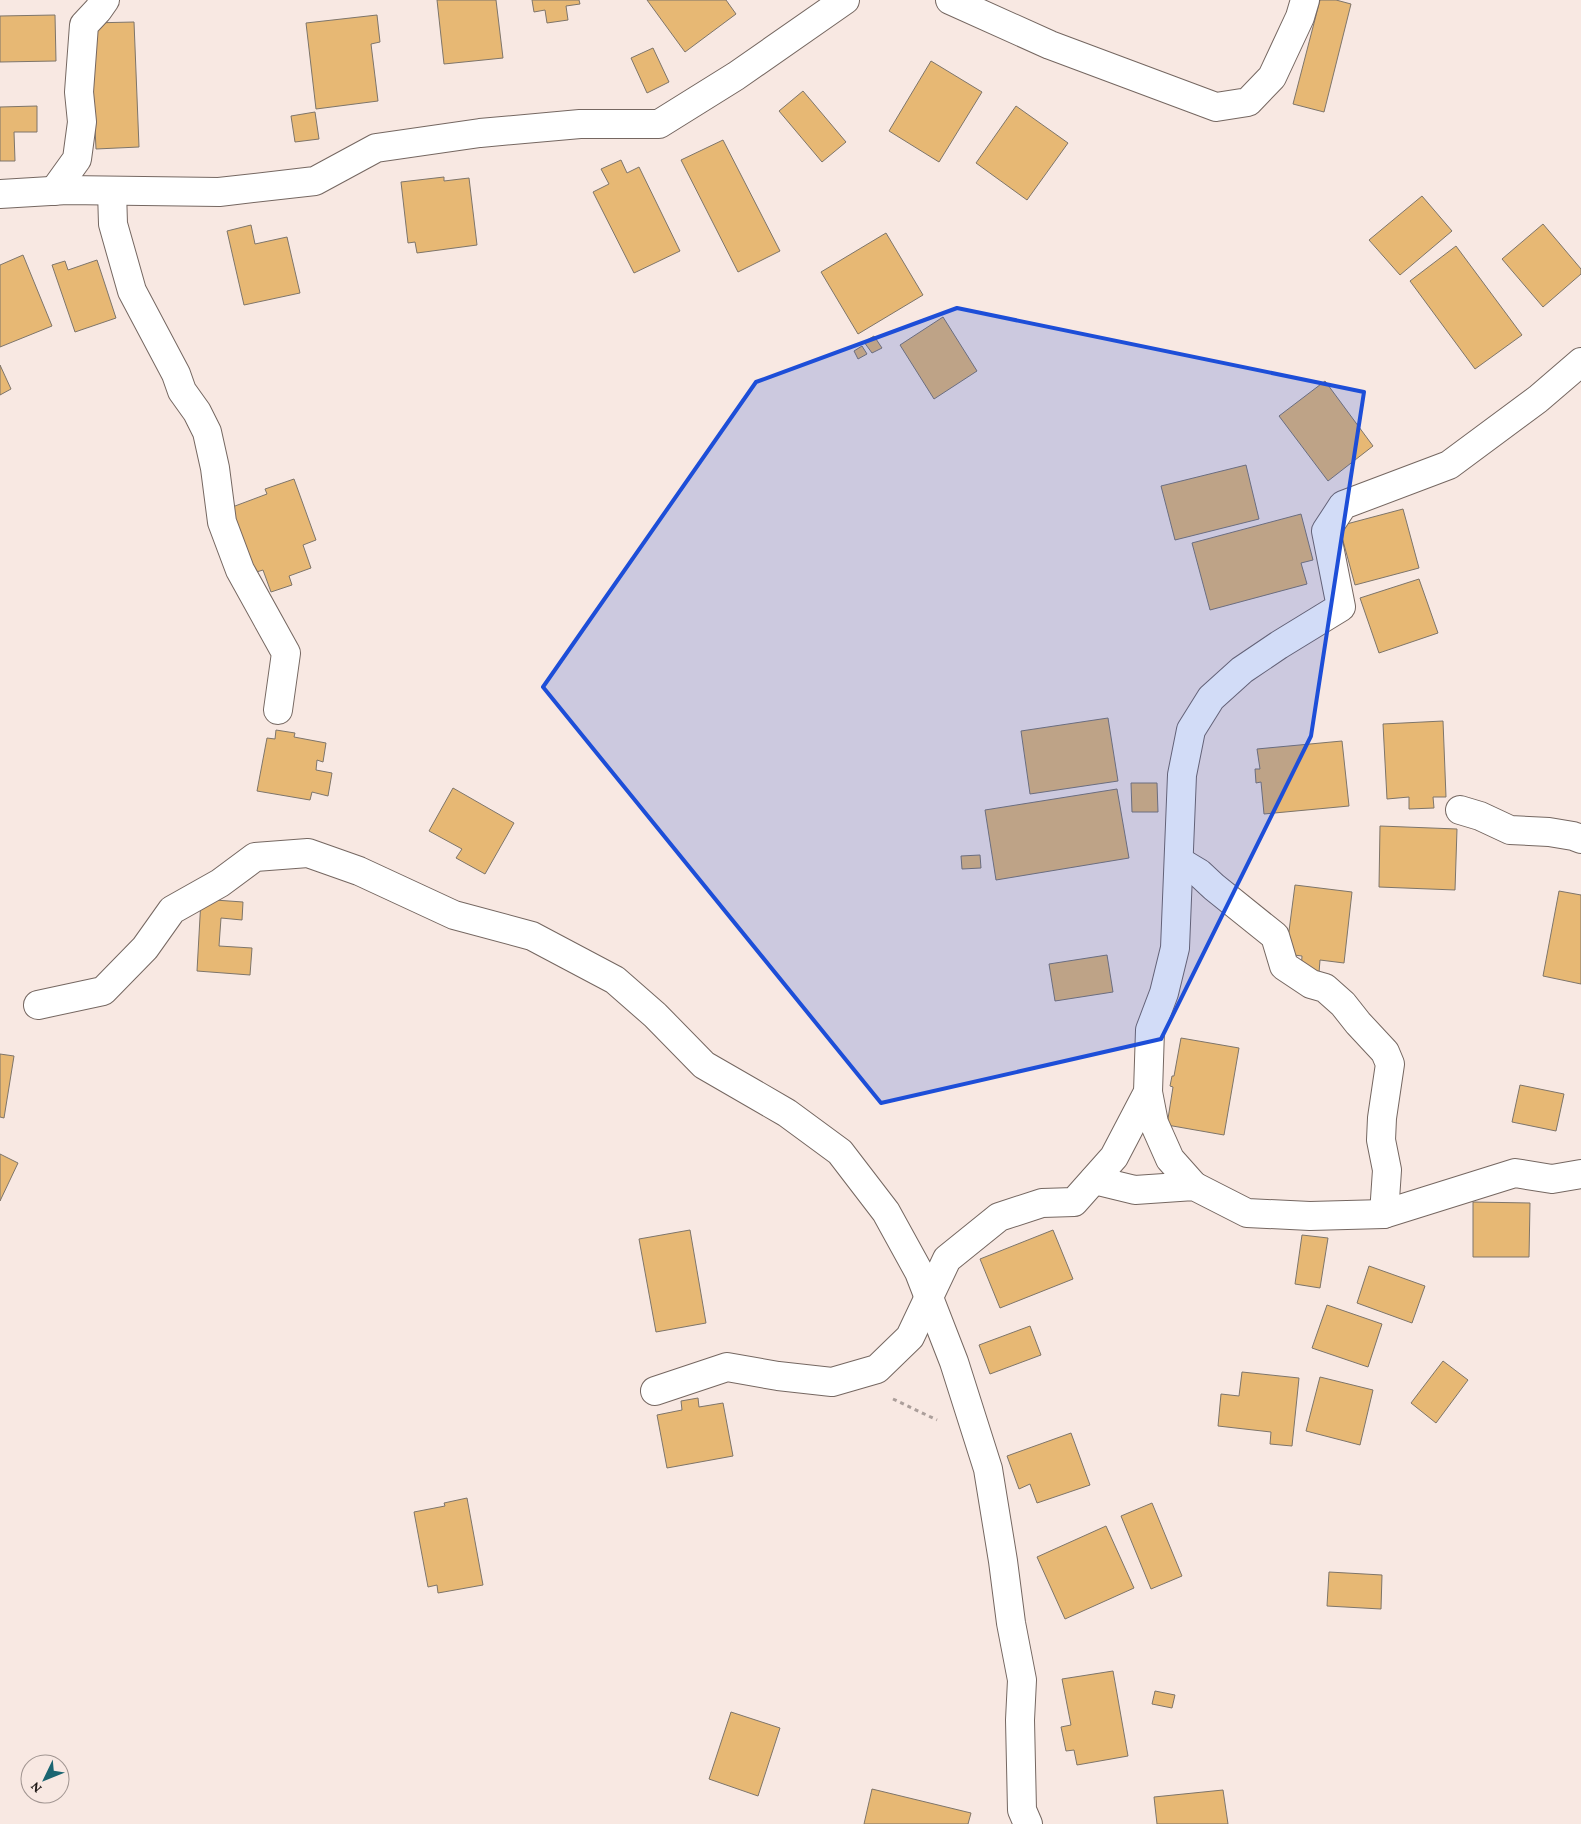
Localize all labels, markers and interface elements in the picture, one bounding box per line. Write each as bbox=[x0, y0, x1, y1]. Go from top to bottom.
north arrow bbox=[20, 1754, 70, 1804]
text: N bbox=[26, 1779, 45, 1797]

